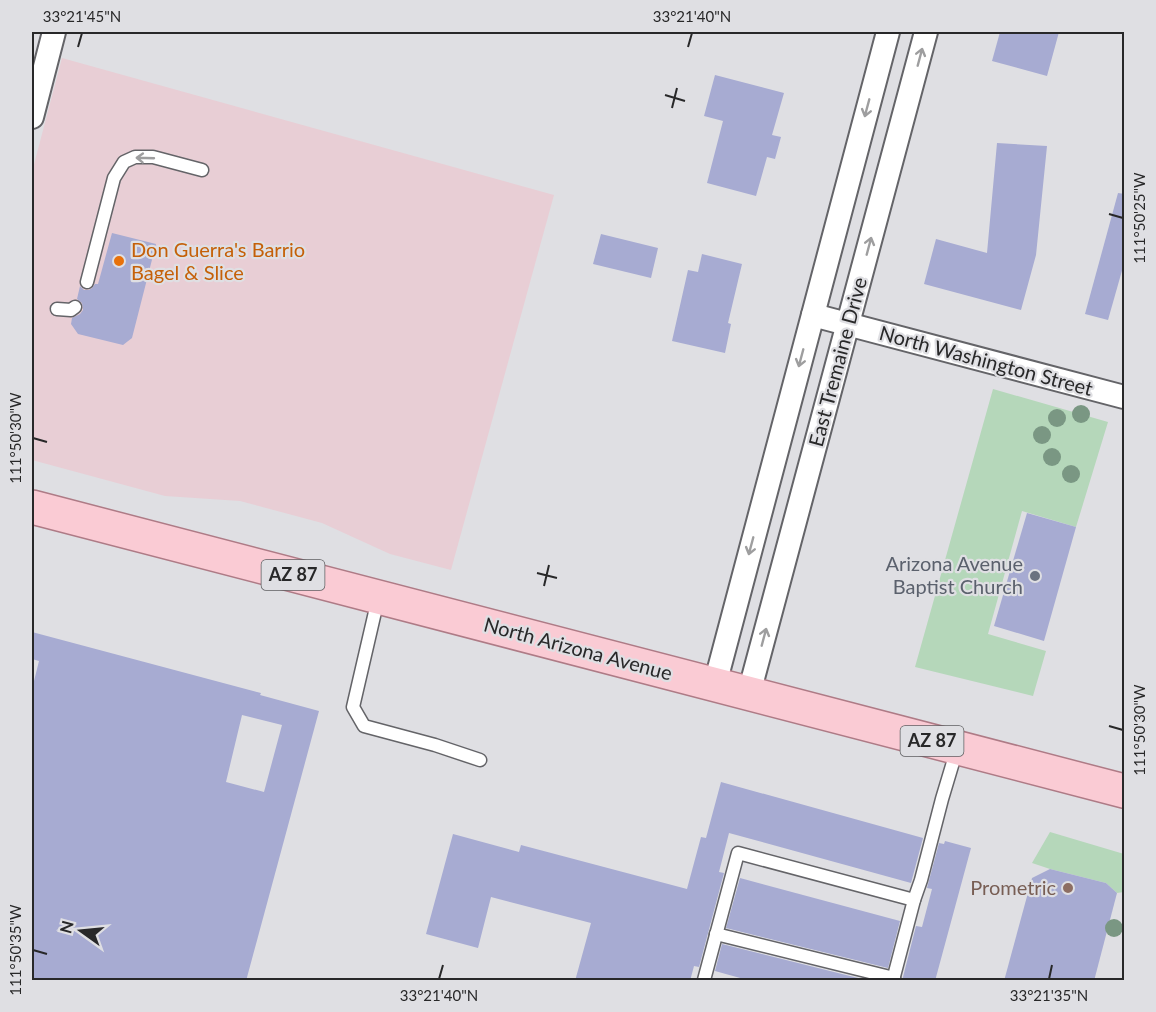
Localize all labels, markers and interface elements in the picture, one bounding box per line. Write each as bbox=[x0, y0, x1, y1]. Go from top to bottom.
text: 33°21'45"N bbox=[43, 7, 121, 25]
text: 33°21'40"N bbox=[653, 7, 731, 25]
one-way arrow bbox=[914, 48, 926, 67]
one-way arrow bbox=[861, 99, 873, 118]
one-way arrow bbox=[135, 152, 155, 163]
text: 111°50'25"W bbox=[1130, 172, 1148, 264]
one-way arrow bbox=[864, 236, 875, 255]
place label: Don Guerra's Barrio Bagel & Slice bbox=[131, 237, 305, 284]
marker: Don Guerra's Barrio Bagel & Slice bbox=[112, 254, 126, 268]
street label: East Tremaine Drive bbox=[803, 274, 871, 449]
street label: North Washington Street bbox=[877, 320, 1096, 400]
one-way arrow bbox=[795, 348, 807, 367]
text: 111°50'30"W bbox=[6, 392, 24, 484]
one-way arrow bbox=[745, 536, 757, 555]
place label: Arizona Avenue Baptist Church bbox=[885, 551, 1023, 598]
road number: AZ 87 bbox=[262, 560, 324, 590]
marker: Arizona Avenue Baptist Church bbox=[1028, 569, 1042, 583]
street label: North Arizona Avenue bbox=[482, 611, 675, 685]
one-way arrow bbox=[759, 628, 770, 647]
text: 111°50'30"W bbox=[1130, 684, 1148, 776]
road number: AZ 87 bbox=[900, 726, 964, 756]
place label: Prometric bbox=[970, 875, 1056, 899]
marker: Prometric bbox=[1061, 881, 1075, 895]
north arrow bbox=[51, 901, 111, 961]
text: 111°50'35"W bbox=[6, 904, 24, 996]
text: N bbox=[55, 919, 77, 935]
text: 33°21'40"N bbox=[400, 986, 478, 1004]
text: 33°21'35"N bbox=[1010, 986, 1088, 1004]

